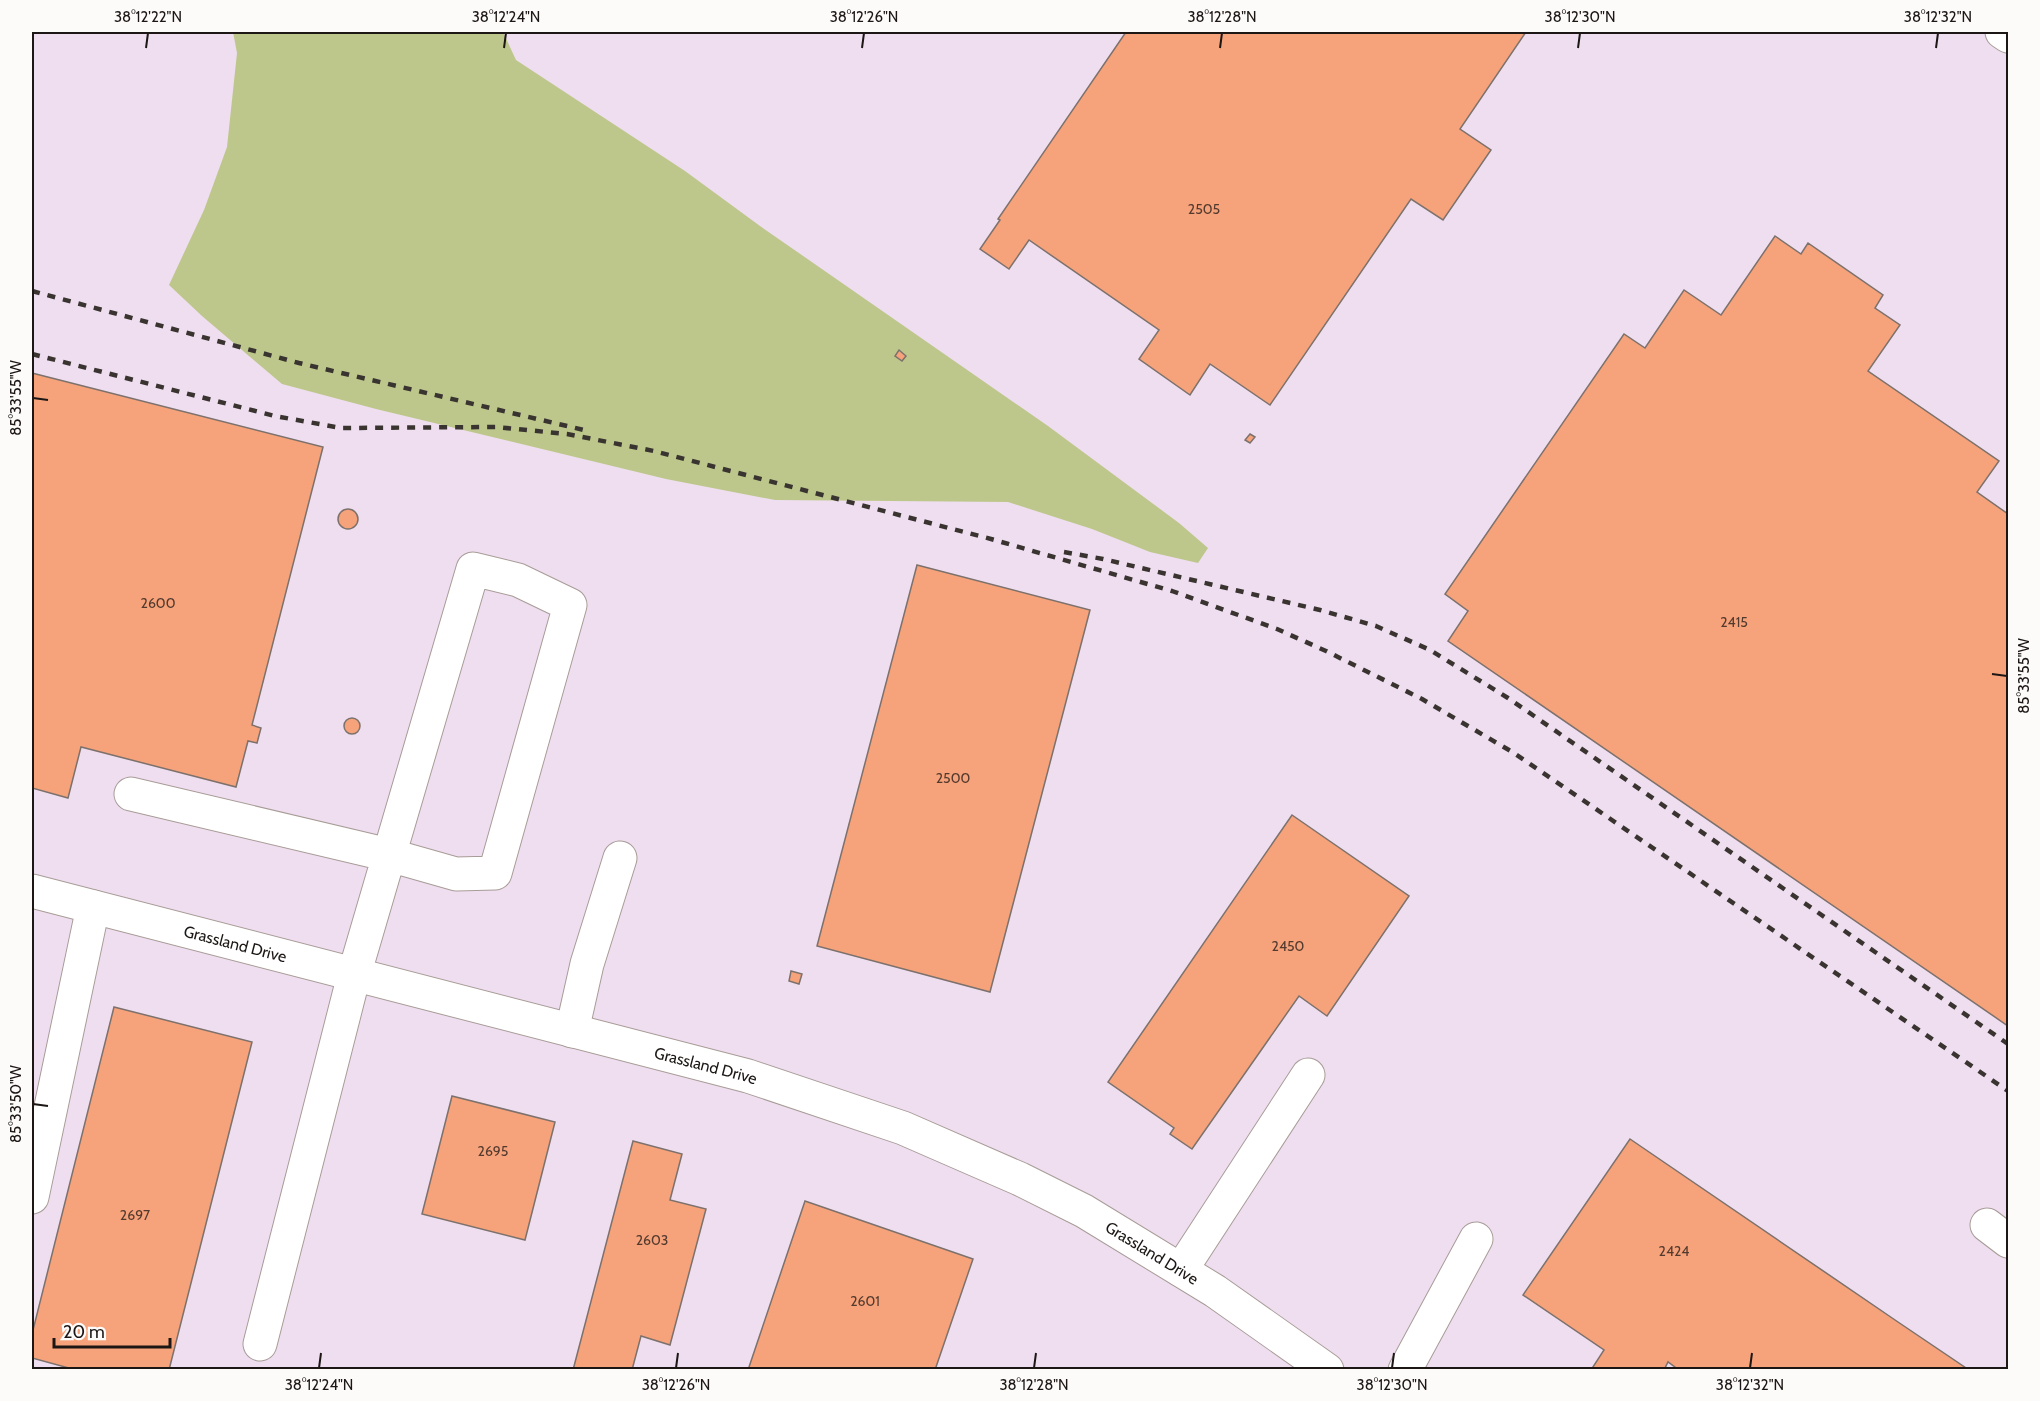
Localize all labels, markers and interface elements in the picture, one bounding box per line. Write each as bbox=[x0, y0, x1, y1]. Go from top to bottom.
text: 38°12'22"N bbox=[114, 8, 182, 26]
text: 38°12'24"N bbox=[472, 8, 540, 26]
text: 38°12'26"N bbox=[830, 8, 898, 26]
text: 38°12'28"N bbox=[1187, 8, 1257, 26]
text: 38°12'30"N bbox=[1545, 8, 1615, 26]
text: 38°12'32"N bbox=[1904, 8, 1972, 26]
house number: 2505 bbox=[1188, 200, 1220, 218]
text: 85°33'55"W bbox=[7, 359, 25, 436]
house number: 2600 bbox=[141, 594, 176, 612]
house number: 2415 bbox=[1720, 613, 1748, 631]
text: 85°33'55"W bbox=[2015, 637, 2033, 714]
house number: 2500 bbox=[936, 769, 970, 787]
street label: Grassland Drive bbox=[182, 921, 289, 966]
house number: 2450 bbox=[1272, 937, 1305, 955]
street label: Grassland Drive bbox=[652, 1043, 760, 1088]
text: 85°33'50"W bbox=[7, 1064, 25, 1143]
house number: 2695 bbox=[478, 1142, 508, 1160]
house number: 2697 bbox=[120, 1206, 150, 1224]
street label: Grassland Drive bbox=[1102, 1217, 1202, 1288]
house number: 2603 bbox=[636, 1231, 668, 1249]
house number: 2424 bbox=[1659, 1242, 1689, 1260]
house number: 2601 bbox=[850, 1292, 880, 1310]
scale bar bbox=[54, 1311, 170, 1349]
text: 20 m bbox=[63, 1321, 105, 1343]
text: 38°12'24"N bbox=[285, 1376, 353, 1394]
text: 38°12'26"N bbox=[642, 1376, 710, 1394]
text: 38°12'28"N bbox=[999, 1376, 1069, 1394]
text: 38°12'30"N bbox=[1357, 1376, 1427, 1394]
text: 38°12'32"N bbox=[1716, 1376, 1784, 1394]

